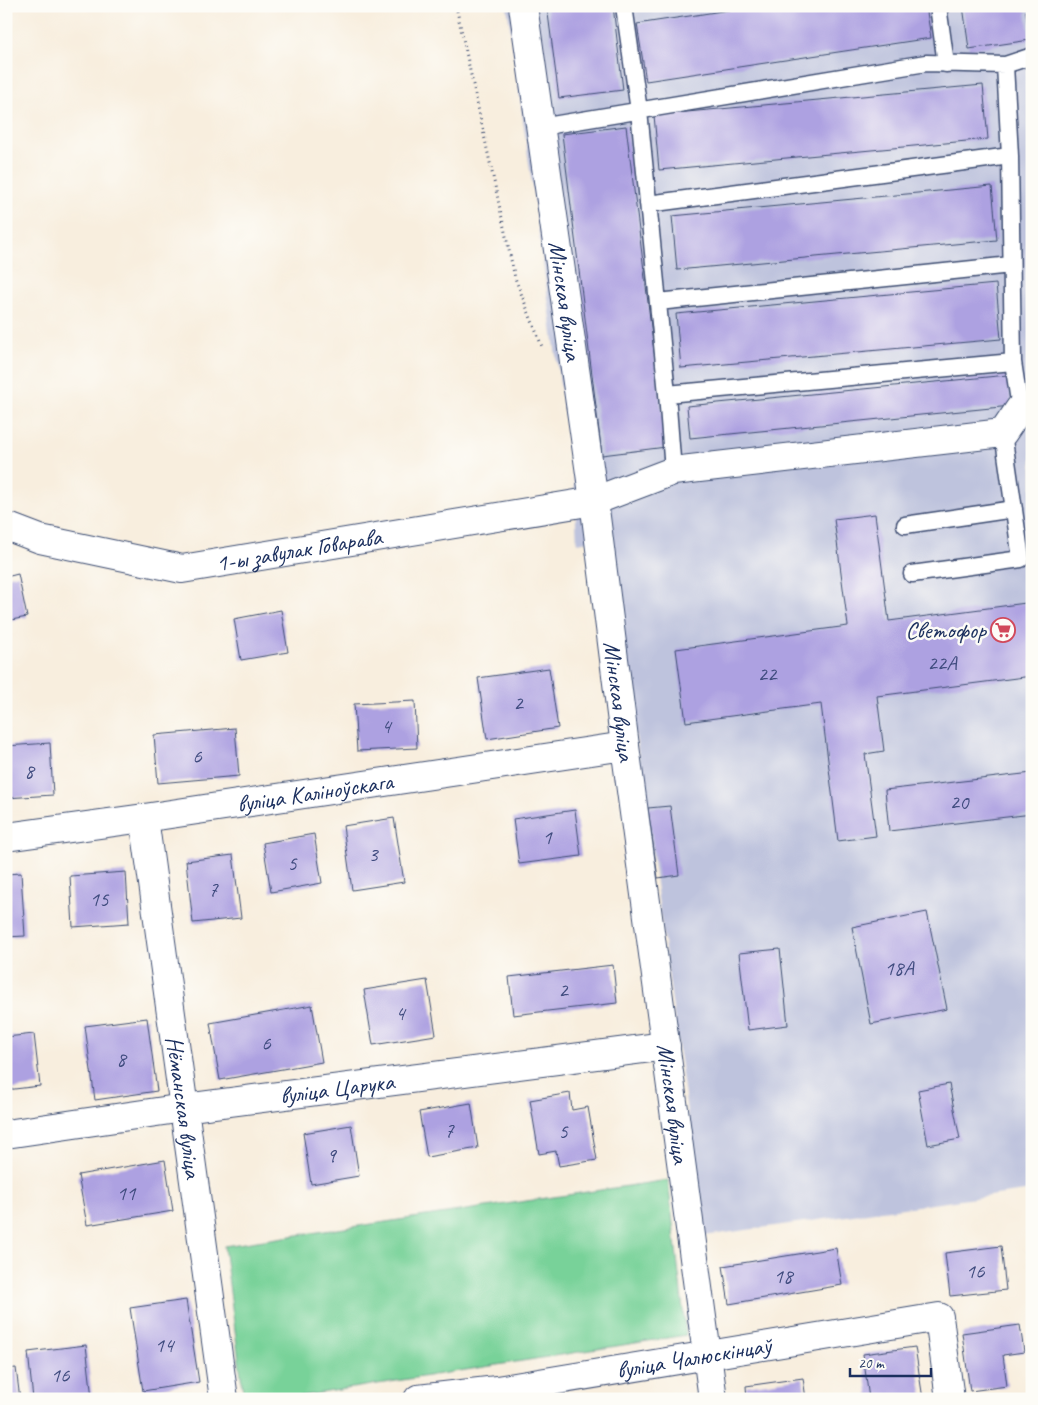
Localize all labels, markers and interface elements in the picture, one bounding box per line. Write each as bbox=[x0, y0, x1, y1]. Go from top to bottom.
street label: Мінская вуліца bbox=[542, 239, 589, 364]
street label: 1-ы завулак Говарава bbox=[214, 521, 386, 578]
place label: Светофор bbox=[905, 615, 987, 645]
supermarket icon: Светофор bbox=[990, 617, 1016, 643]
street label: Мінская вуліца bbox=[597, 640, 642, 765]
house number: 22А bbox=[927, 650, 958, 676]
house number: 22 bbox=[758, 661, 778, 687]
house number: 2 bbox=[513, 690, 524, 716]
house number: 4 bbox=[381, 713, 393, 739]
house number: 6 bbox=[192, 743, 202, 769]
house number: 8 bbox=[24, 758, 36, 784]
street label: вуліца Каліноўскага bbox=[235, 766, 396, 819]
house number: 20 bbox=[950, 789, 970, 815]
house number: 1 bbox=[542, 824, 553, 850]
house number: 3 bbox=[368, 841, 379, 867]
house number: 5 bbox=[287, 850, 298, 876]
house number: 7 bbox=[208, 876, 219, 902]
house number: 15 bbox=[90, 886, 110, 912]
house number: 18А bbox=[884, 955, 915, 981]
house number: 2 bbox=[558, 977, 569, 1003]
house number: 4 bbox=[395, 1000, 407, 1026]
house number: 6 bbox=[261, 1030, 271, 1056]
street label: Нёманская вуліца bbox=[159, 1034, 209, 1182]
street label: Мінская вуліца bbox=[650, 1042, 696, 1167]
house number: 8 bbox=[116, 1046, 128, 1072]
street label: вуліца Царука bbox=[278, 1066, 397, 1111]
house number: 7 bbox=[444, 1117, 455, 1143]
house number: 5 bbox=[558, 1118, 569, 1144]
house number: 9 bbox=[326, 1142, 337, 1168]
house number: 11 bbox=[117, 1180, 137, 1206]
house number: 16 bbox=[966, 1258, 985, 1284]
house number: 18 bbox=[774, 1263, 795, 1289]
street label: вуліца Чалюскінцаў bbox=[614, 1330, 776, 1385]
house number: 14 bbox=[155, 1332, 176, 1358]
scale bar bbox=[850, 1345, 932, 1377]
text: 20 m bbox=[858, 1354, 885, 1373]
house number: 16 bbox=[51, 1362, 70, 1388]

